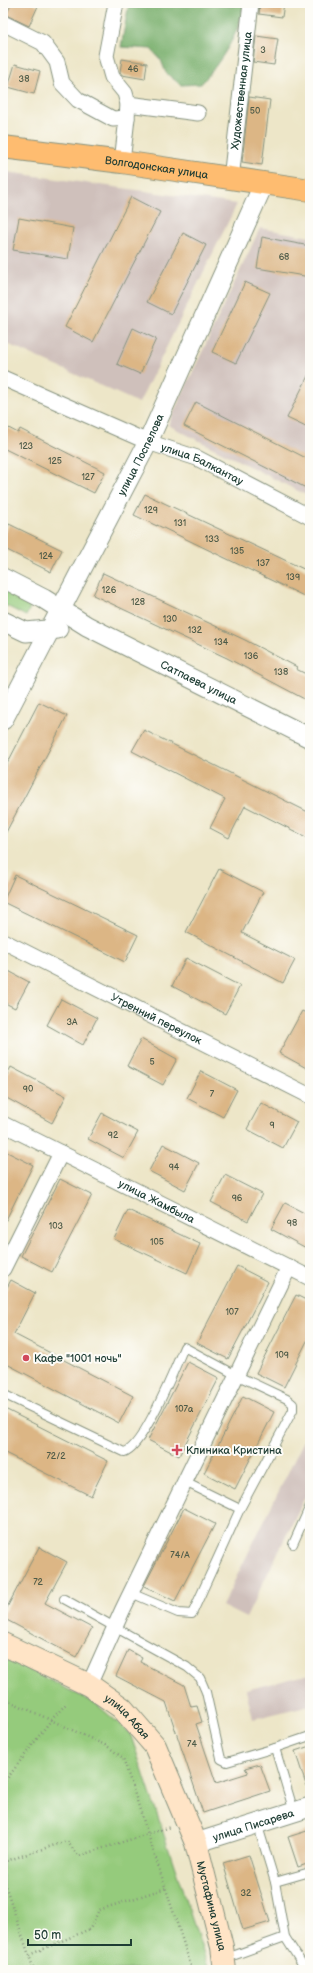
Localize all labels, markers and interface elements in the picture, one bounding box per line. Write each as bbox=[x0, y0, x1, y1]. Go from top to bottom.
street label: Художественная улица bbox=[228, 30, 255, 150]
house number: 3 bbox=[260, 45, 266, 56]
house number: 46 bbox=[128, 64, 139, 75]
house number: 38 bbox=[19, 74, 29, 85]
house number: 50 bbox=[250, 106, 260, 117]
street label: Волгодонская улица bbox=[104, 154, 210, 182]
house number: 68 bbox=[279, 252, 289, 263]
street label: улица Поспелова bbox=[115, 411, 167, 498]
house number: 123 bbox=[19, 441, 34, 452]
street label: улица Балкантау bbox=[159, 441, 245, 488]
house number: 125 bbox=[48, 456, 62, 467]
house number: 127 bbox=[81, 472, 95, 483]
house number: 129 bbox=[144, 505, 158, 516]
house number: 131 bbox=[174, 518, 186, 529]
house number: 133 bbox=[205, 534, 220, 545]
house number: 135 bbox=[230, 546, 244, 557]
house number: 124 bbox=[39, 551, 54, 562]
house number: 137 bbox=[256, 558, 270, 569]
house number: 139 bbox=[286, 572, 300, 583]
house number: 126 bbox=[102, 585, 117, 596]
house number: 128 bbox=[131, 597, 145, 608]
house number: 130 bbox=[163, 614, 177, 625]
house number: 132 bbox=[188, 625, 203, 636]
house number: 134 bbox=[214, 637, 229, 648]
house number: 136 bbox=[244, 651, 259, 662]
street label: Сатпаева улица bbox=[158, 658, 239, 707]
house number: 138 bbox=[274, 667, 288, 678]
street label: Утренний переулок bbox=[109, 991, 204, 1047]
house number: 3А bbox=[67, 1017, 78, 1028]
house number: 5 bbox=[149, 1057, 155, 1068]
house number: 90 bbox=[23, 1084, 33, 1095]
house number: 7 bbox=[210, 1089, 215, 1100]
house number: 9 bbox=[269, 1120, 275, 1131]
house number: 92 bbox=[108, 1130, 119, 1141]
house number: 94 bbox=[169, 1162, 180, 1173]
street label: улица Жамбыла bbox=[116, 1177, 197, 1226]
house number: 96 bbox=[232, 1193, 243, 1204]
house number: 98 bbox=[287, 1218, 297, 1229]
house number: 103 bbox=[49, 1221, 64, 1232]
house number: 105 bbox=[150, 1237, 164, 1248]
house number: 107 bbox=[225, 1307, 239, 1318]
house number: 109 bbox=[275, 1350, 289, 1361]
place label: Кафе "1001 ночь" bbox=[34, 1352, 122, 1365]
marker: Кафе "1001 ночь" bbox=[21, 1353, 31, 1363]
house number: 107а bbox=[175, 1404, 194, 1415]
marker: Клиника Кристина bbox=[171, 1444, 183, 1456]
place label: Клиника Кристина bbox=[186, 1444, 282, 1457]
house number: 72/2 bbox=[46, 1451, 66, 1462]
house number: 74/А bbox=[170, 1550, 190, 1561]
house number: 72 bbox=[33, 1577, 44, 1588]
street label: улица Абая bbox=[102, 1692, 152, 1742]
house number: 74 bbox=[187, 1739, 197, 1750]
street label: улица Писарева bbox=[211, 1806, 296, 1844]
street label: Мустафина улица bbox=[194, 1860, 229, 1952]
house number: 32 bbox=[241, 1888, 252, 1899]
scale bar bbox=[28, 1921, 131, 1947]
text: 50 m bbox=[34, 1928, 61, 1943]

